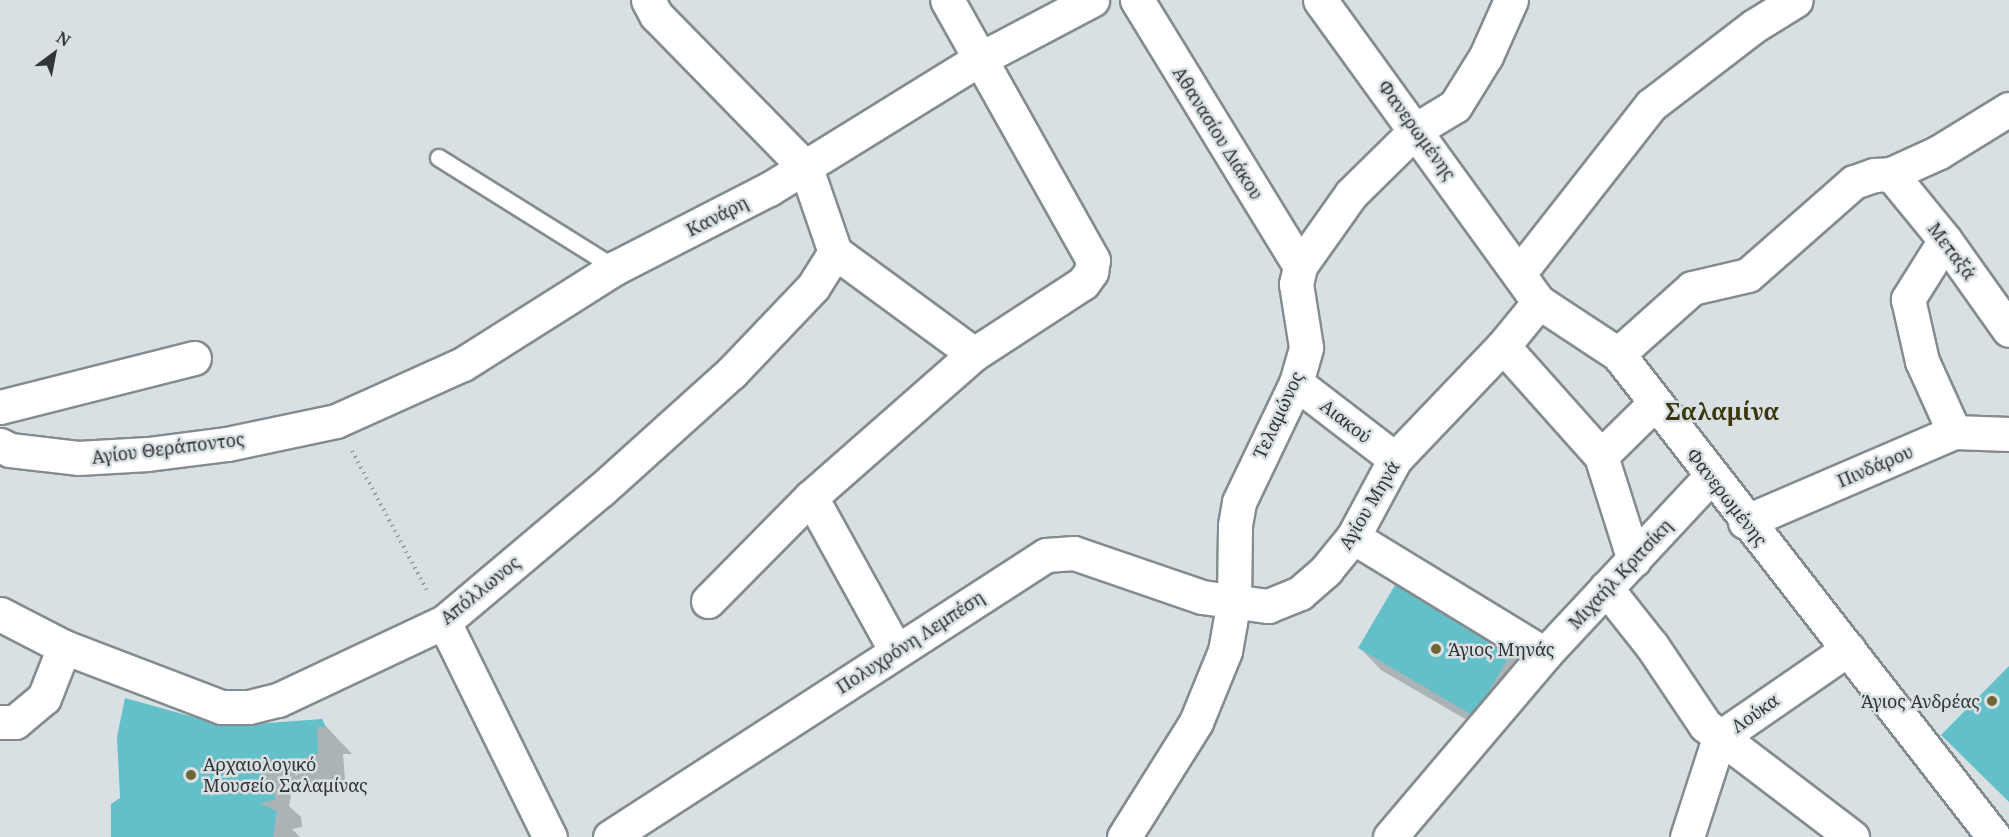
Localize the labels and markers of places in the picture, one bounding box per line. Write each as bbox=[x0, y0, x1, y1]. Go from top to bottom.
place label: Άγιος Μηνάς bbox=[1448, 638, 1554, 660]
marker: Άγιος Μηνάς bbox=[1429, 642, 1443, 656]
place label: Άγιος Ανδρέας bbox=[1861, 690, 1980, 712]
marker: Άγιος Ανδρέας bbox=[1985, 694, 1999, 708]
place label: Αρχαιολογικό Μουσείο Σαλαμίνας bbox=[203, 754, 368, 796]
marker: Αρχαιολογικό Μουσείο Σαλαμίνας bbox=[184, 768, 198, 782]

